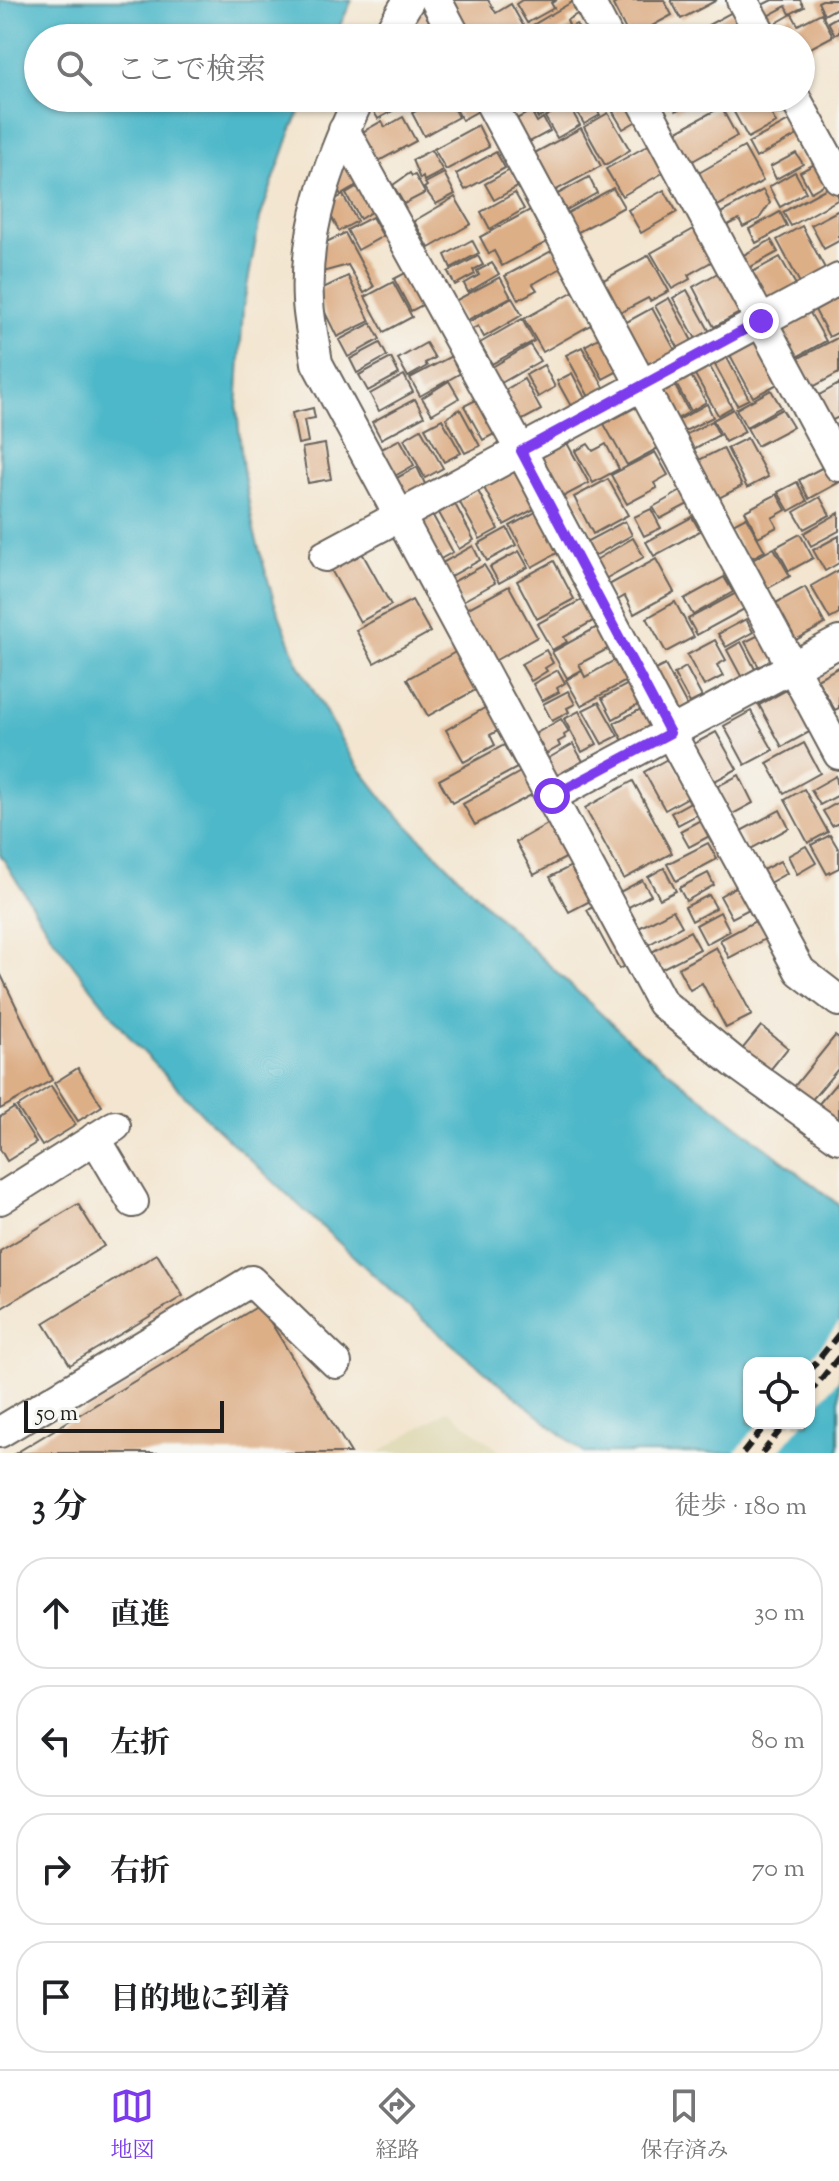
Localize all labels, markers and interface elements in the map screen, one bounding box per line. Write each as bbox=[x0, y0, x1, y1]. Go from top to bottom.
search box bbox=[24, 24, 815, 112]
icon: search bbox=[52, 46, 96, 90]
text: ここで検索 bbox=[116, 50, 266, 93]
route end bbox=[743, 303, 779, 339]
route start bbox=[534, 778, 570, 814]
map controls bbox=[743, 1357, 815, 1429]
button: locate bbox=[743, 1357, 815, 1429]
scale bar bbox=[24, 1397, 224, 1433]
text: 50 m bbox=[36, 1399, 78, 1431]
text: 3 分 bbox=[32, 1484, 87, 1533]
text: 徒歩 · 180 m bbox=[675, 1489, 807, 1526]
icon: ahead bbox=[34, 1591, 78, 1635]
text: 直進 bbox=[110, 1595, 170, 1638]
text: 30 m bbox=[754, 1595, 805, 1632]
icon: left bbox=[34, 1719, 78, 1763]
text: 左折 bbox=[110, 1723, 170, 1766]
text: 80 m bbox=[751, 1723, 805, 1760]
icon: right bbox=[34, 1847, 78, 1891]
text: 右折 bbox=[110, 1851, 170, 1894]
text: 70 m bbox=[752, 1851, 805, 1888]
icon: arrive bbox=[34, 1975, 78, 2019]
text: 目的地に到着 bbox=[110, 1979, 290, 2022]
tab: 地図 bbox=[110, 2084, 155, 2168]
tab: 経路 bbox=[375, 2084, 420, 2168]
tab: 保存済み bbox=[640, 2084, 729, 2168]

